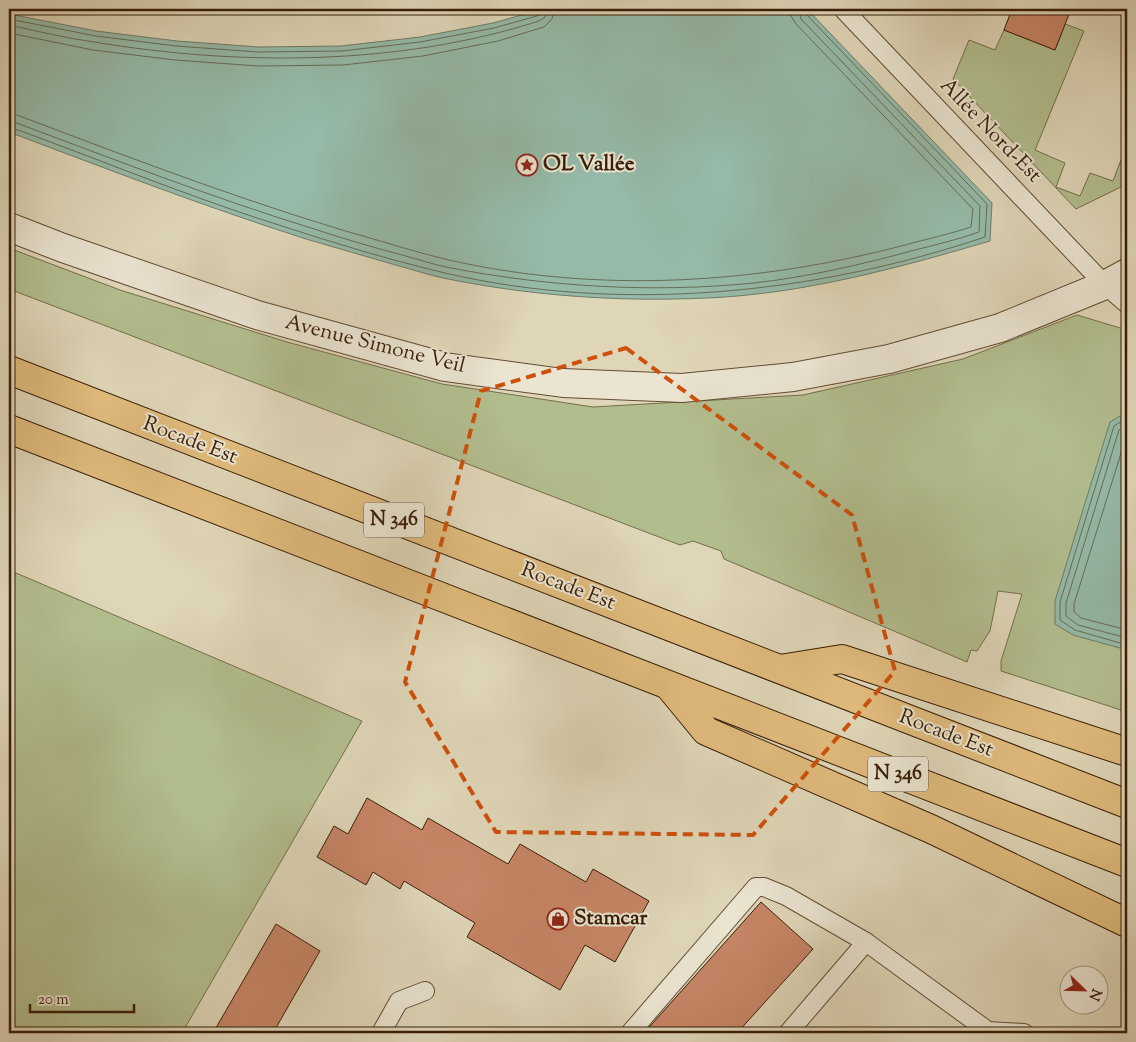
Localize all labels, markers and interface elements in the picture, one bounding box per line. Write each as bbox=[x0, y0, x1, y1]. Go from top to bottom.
street label: Allée Nord-Est bbox=[932, 72, 1048, 190]
place label: OL Vallée bbox=[543, 150, 635, 180]
place icon: OL Vallée bbox=[515, 153, 539, 177]
street label: Avenue Simone Veil bbox=[282, 308, 468, 382]
street label: Rocade Est bbox=[138, 409, 242, 473]
road number: N 346 bbox=[364, 502, 424, 538]
street label: Rocade Est bbox=[516, 555, 620, 619]
street label: Rocade Est bbox=[894, 702, 998, 766]
road number: N 346 bbox=[868, 756, 928, 792]
place label: Stamcar bbox=[574, 904, 647, 934]
shop icon: Stamcar bbox=[546, 907, 570, 931]
north arrow bbox=[1058, 964, 1108, 1014]
scale bar bbox=[30, 982, 134, 1014]
text: N bbox=[1083, 985, 1106, 1003]
text: 20 m bbox=[38, 990, 69, 1011]

